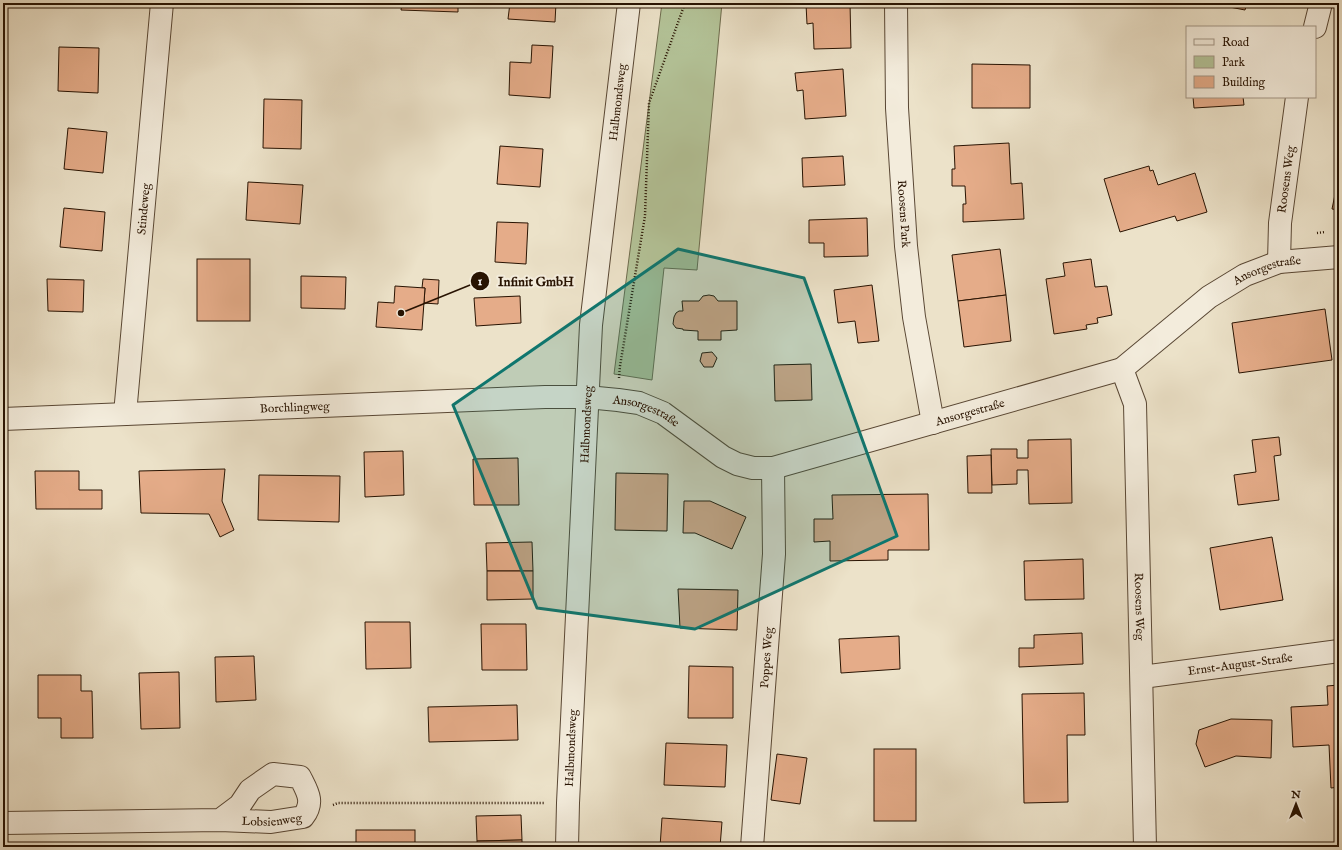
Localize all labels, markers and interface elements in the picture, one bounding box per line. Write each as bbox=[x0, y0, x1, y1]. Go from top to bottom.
legend bbox=[1186, 26, 1316, 98]
text: Road bbox=[1222, 35, 1250, 50]
text: Park bbox=[1222, 55, 1245, 70]
street label: Halbmondsweg bbox=[606, 62, 630, 142]
text: Building bbox=[1222, 75, 1266, 90]
street label: Roosens Weg bbox=[1274, 144, 1298, 214]
street label: Roosens Park bbox=[894, 179, 913, 249]
street label: Stindeweg bbox=[134, 182, 154, 235]
street label: Ansorgestraße bbox=[1230, 253, 1302, 289]
callout: Infinit GmbH bbox=[470, 269, 582, 294]
text: 1 bbox=[478, 274, 483, 289]
text: Infinit GmbH bbox=[498, 274, 574, 291]
street label: Halbmondsweg bbox=[577, 385, 596, 464]
street label: Ansorgestraße bbox=[611, 392, 683, 431]
street label: Ansorgestraße bbox=[933, 396, 1007, 430]
street label: Borchlingweg bbox=[260, 399, 330, 417]
street label: Roosens Weg bbox=[1131, 573, 1147, 641]
street label: Poppes Weg bbox=[757, 626, 777, 689]
street label: Ernst-August-Straße bbox=[1187, 650, 1294, 679]
street label: Halbmondsweg bbox=[562, 708, 581, 787]
north arrow bbox=[1276, 784, 1316, 824]
text: N bbox=[1290, 788, 1301, 802]
street label: Lobsienweg bbox=[241, 810, 304, 830]

